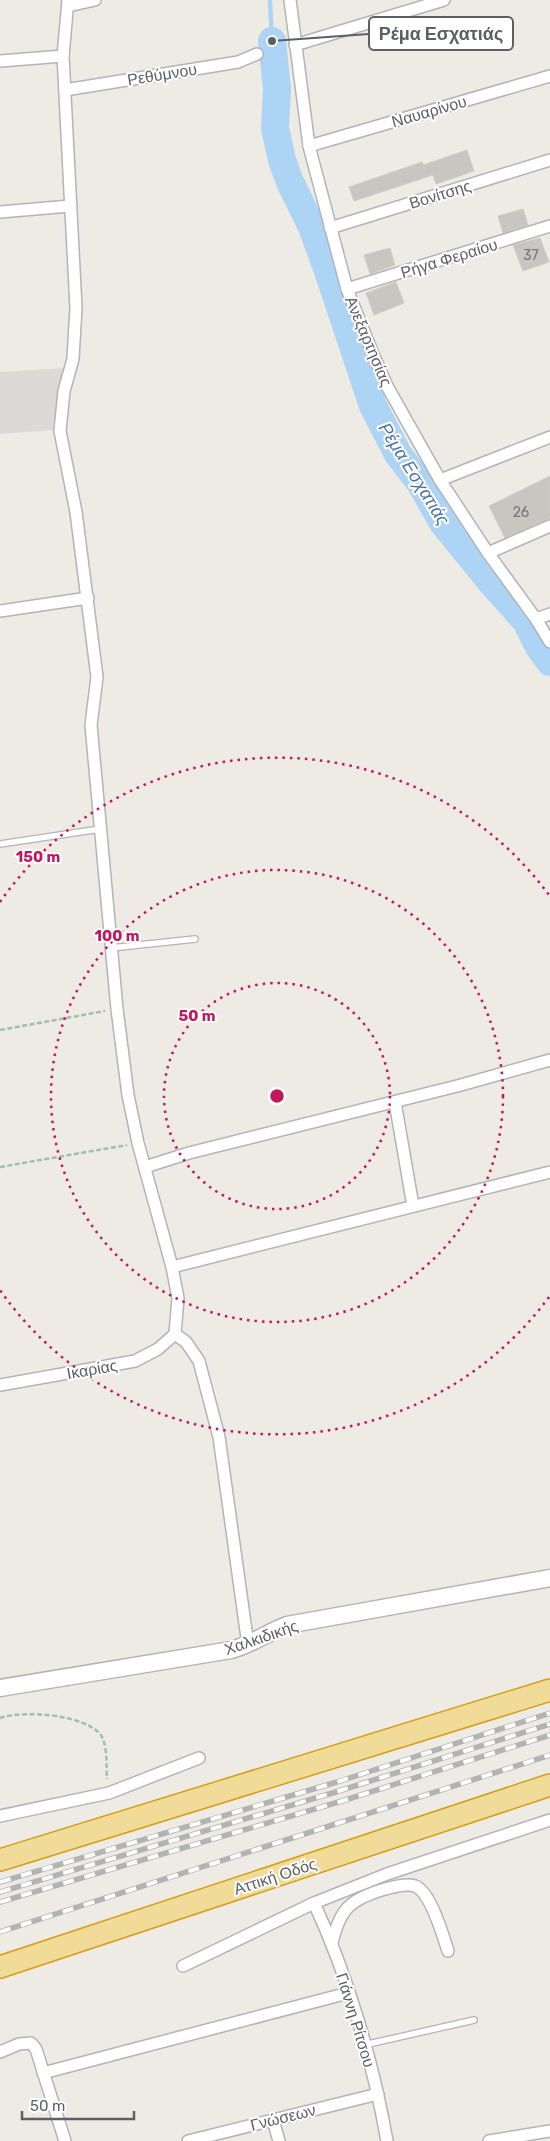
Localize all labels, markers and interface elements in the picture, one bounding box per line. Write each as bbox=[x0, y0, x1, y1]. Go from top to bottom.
callout: Ρέμα Εσχατιάς bbox=[369, 17, 513, 50]
text: Ρέμα Εσχατιάς bbox=[379, 23, 503, 45]
street label: Ρεθύμνου bbox=[126, 60, 198, 89]
street label: Ναυαρίνου bbox=[389, 92, 469, 131]
street label: Βονίτσης bbox=[407, 176, 474, 213]
street label: Ρήγα Φεραίου bbox=[398, 235, 500, 282]
house number: 37 bbox=[523, 247, 539, 264]
street label: Ανεξαρτησίας bbox=[341, 293, 396, 389]
water label: Ρέμα Εσχατιάς bbox=[374, 419, 454, 530]
house number: 26 bbox=[513, 504, 529, 521]
text: 150 m bbox=[16, 848, 60, 866]
text: 100 m bbox=[95, 927, 139, 945]
text: 50 m bbox=[179, 1007, 215, 1025]
centre of rings bbox=[268, 1087, 286, 1105]
street label: Ικαρίας bbox=[65, 1356, 119, 1383]
street label: Χαλκιδικής bbox=[222, 1616, 301, 1659]
street label: Αττική Οδός bbox=[231, 1854, 319, 1899]
street label: Γιάννη Ρίτσου bbox=[332, 1971, 379, 2070]
scale bar bbox=[22, 2088, 135, 2120]
text: 50 m bbox=[30, 2097, 65, 2115]
street label: Γνώσεων bbox=[248, 2100, 318, 2135]

